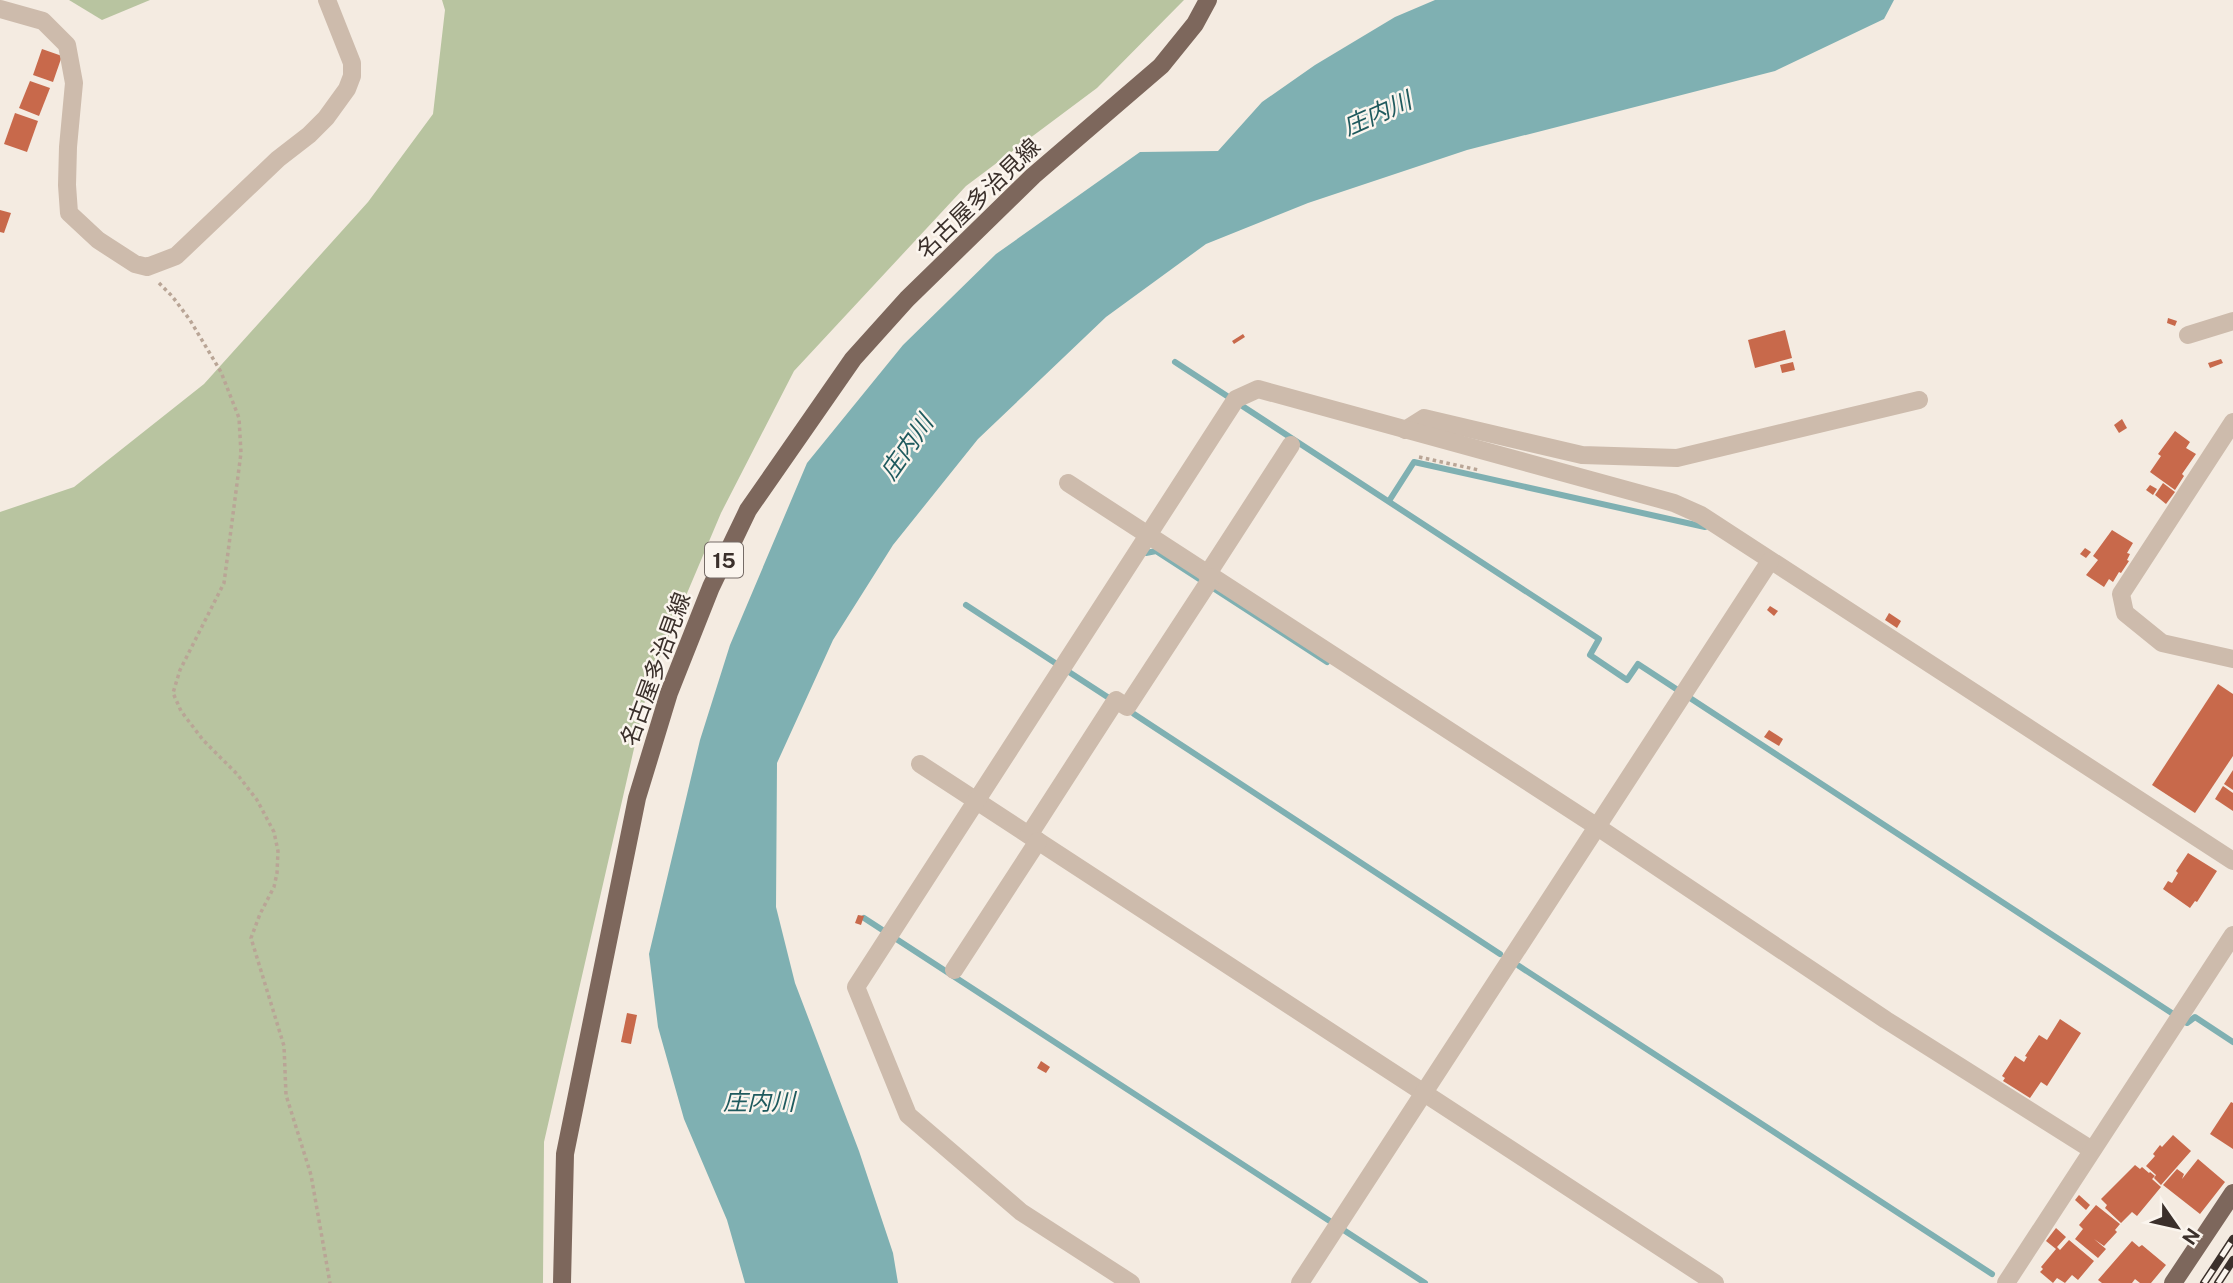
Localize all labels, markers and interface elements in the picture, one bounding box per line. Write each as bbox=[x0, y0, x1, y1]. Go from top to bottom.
water label: 庄内川 bbox=[1338, 84, 1418, 140]
street label: 名古屋多治見線 bbox=[911, 132, 1045, 264]
water label: 庄内川 bbox=[874, 407, 940, 485]
road number: 15 bbox=[705, 542, 743, 578]
street label: 名古屋多治見線 bbox=[615, 589, 695, 749]
water label: 庄内川 bbox=[723, 1087, 798, 1115]
north arrow bbox=[2142, 1192, 2212, 1262]
text: N bbox=[2178, 1224, 2204, 1249]

